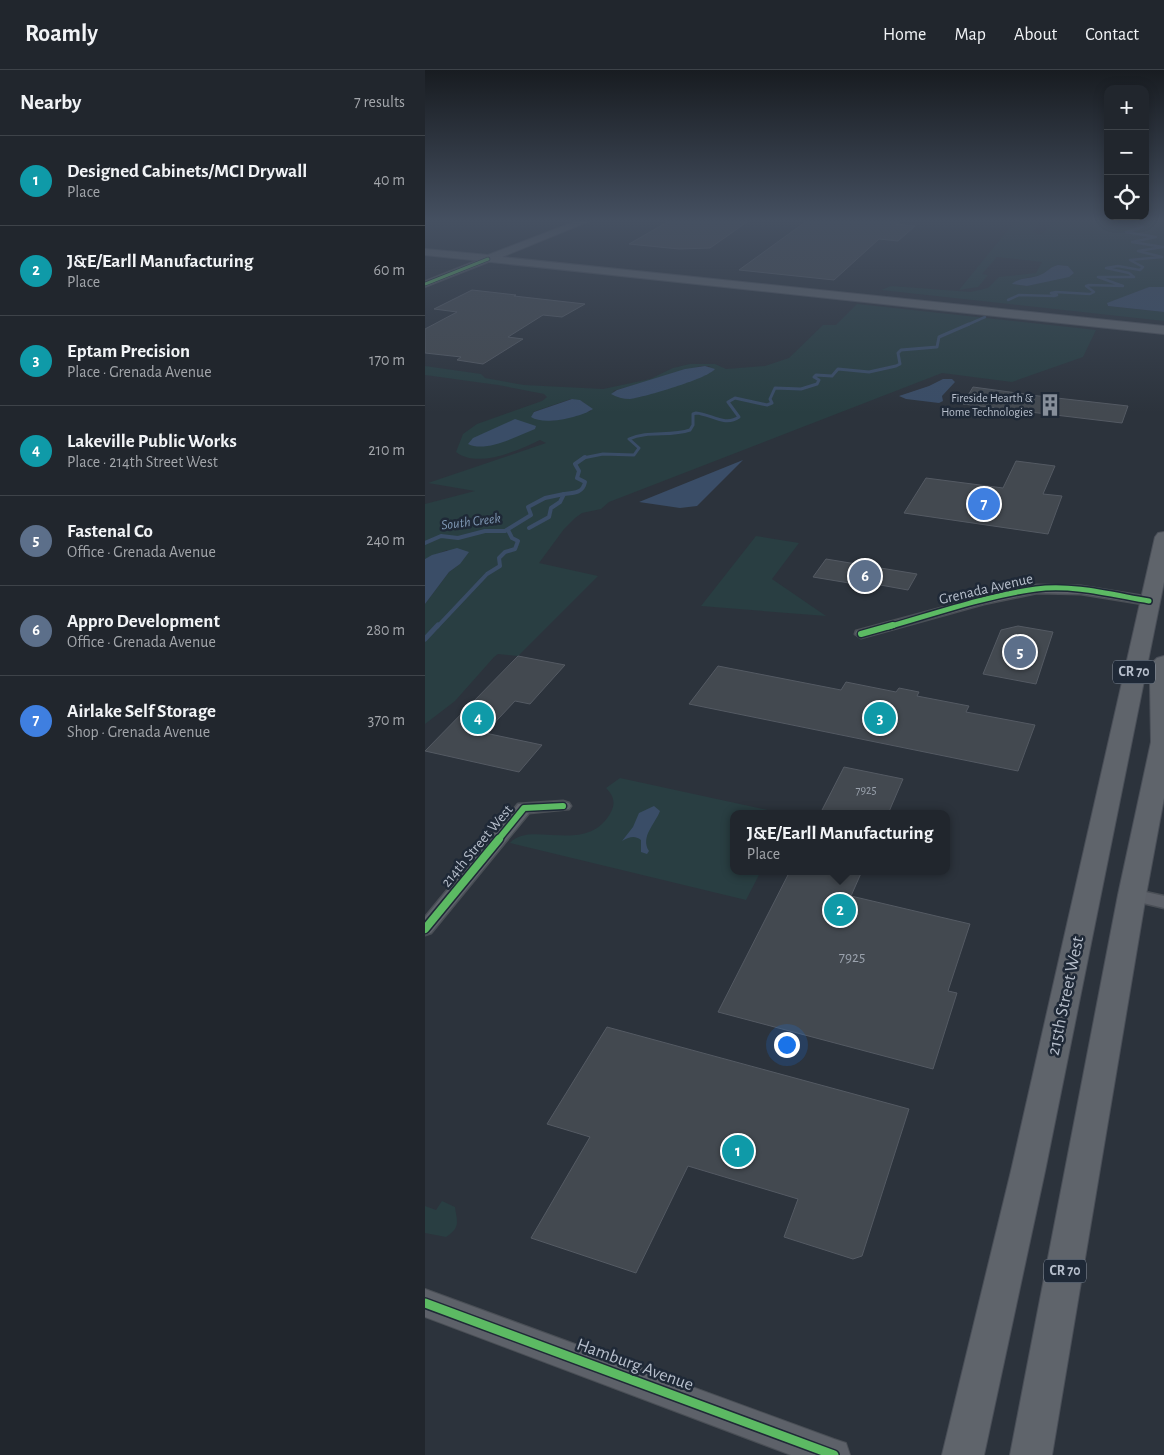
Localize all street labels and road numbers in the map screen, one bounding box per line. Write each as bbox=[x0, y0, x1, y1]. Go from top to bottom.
street label: Grenada Avenue bbox=[938, 571, 1035, 607]
road number: CR 70 bbox=[1113, 660, 1155, 684]
street label: 214th Street West bbox=[438, 802, 516, 890]
street label: 215th Street West bbox=[1045, 935, 1087, 1057]
road number: CR 70 bbox=[1044, 1260, 1086, 1282]
street label: Hamburg Avenue bbox=[574, 1336, 696, 1394]

